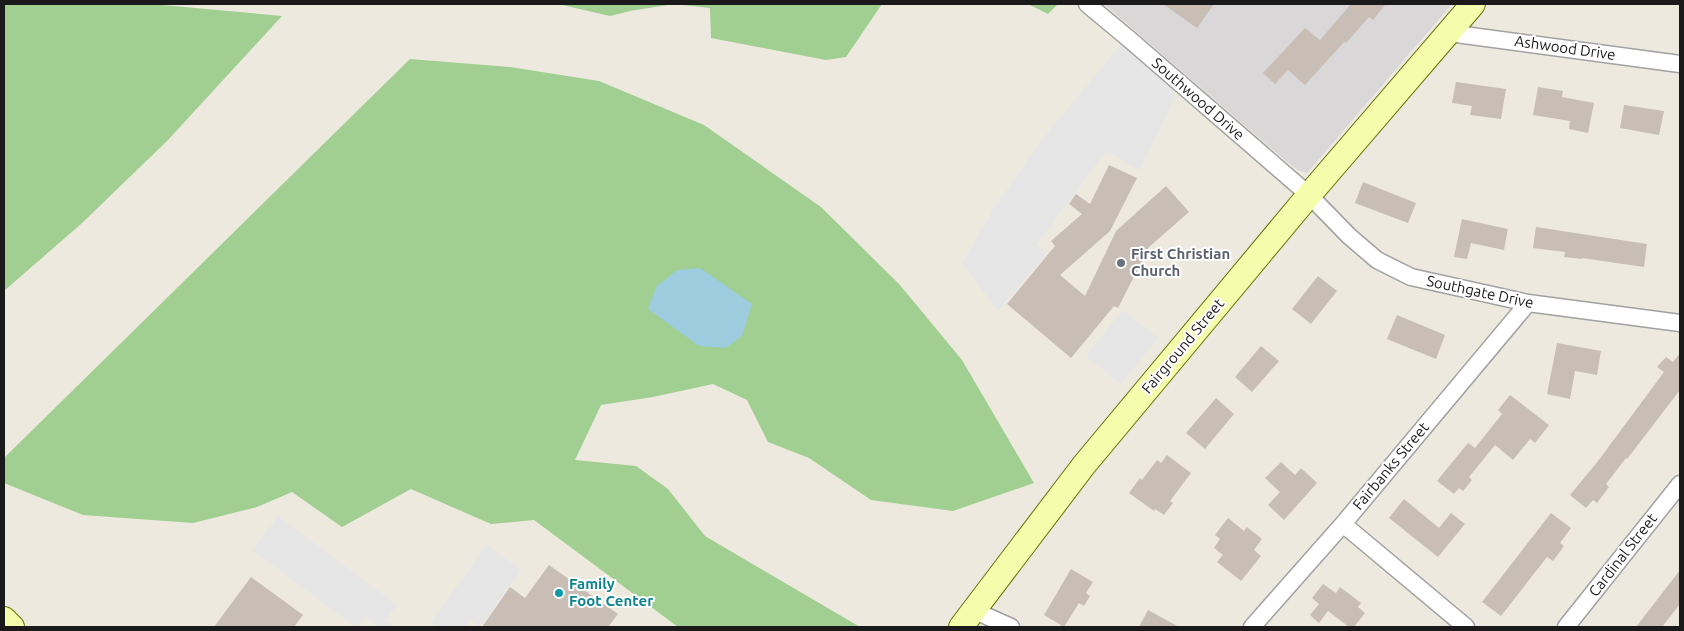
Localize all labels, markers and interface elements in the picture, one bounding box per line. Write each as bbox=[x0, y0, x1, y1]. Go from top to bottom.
street label: Ashwood Drive bbox=[1513, 32, 1617, 63]
street label: Southwood Drive bbox=[1149, 54, 1248, 143]
place label: First Christian Church bbox=[1131, 245, 1230, 279]
marker: First Christian Church bbox=[1115, 257, 1127, 269]
street label: Southgate Drive bbox=[1425, 272, 1535, 311]
street label: Fairground Street bbox=[1138, 295, 1227, 397]
street label: Fairbanks Street bbox=[1349, 418, 1432, 513]
street label: Cardinal Street bbox=[1585, 510, 1660, 600]
place label: Family Foot Center bbox=[569, 575, 654, 609]
marker: Family Foot Center bbox=[553, 587, 565, 599]

